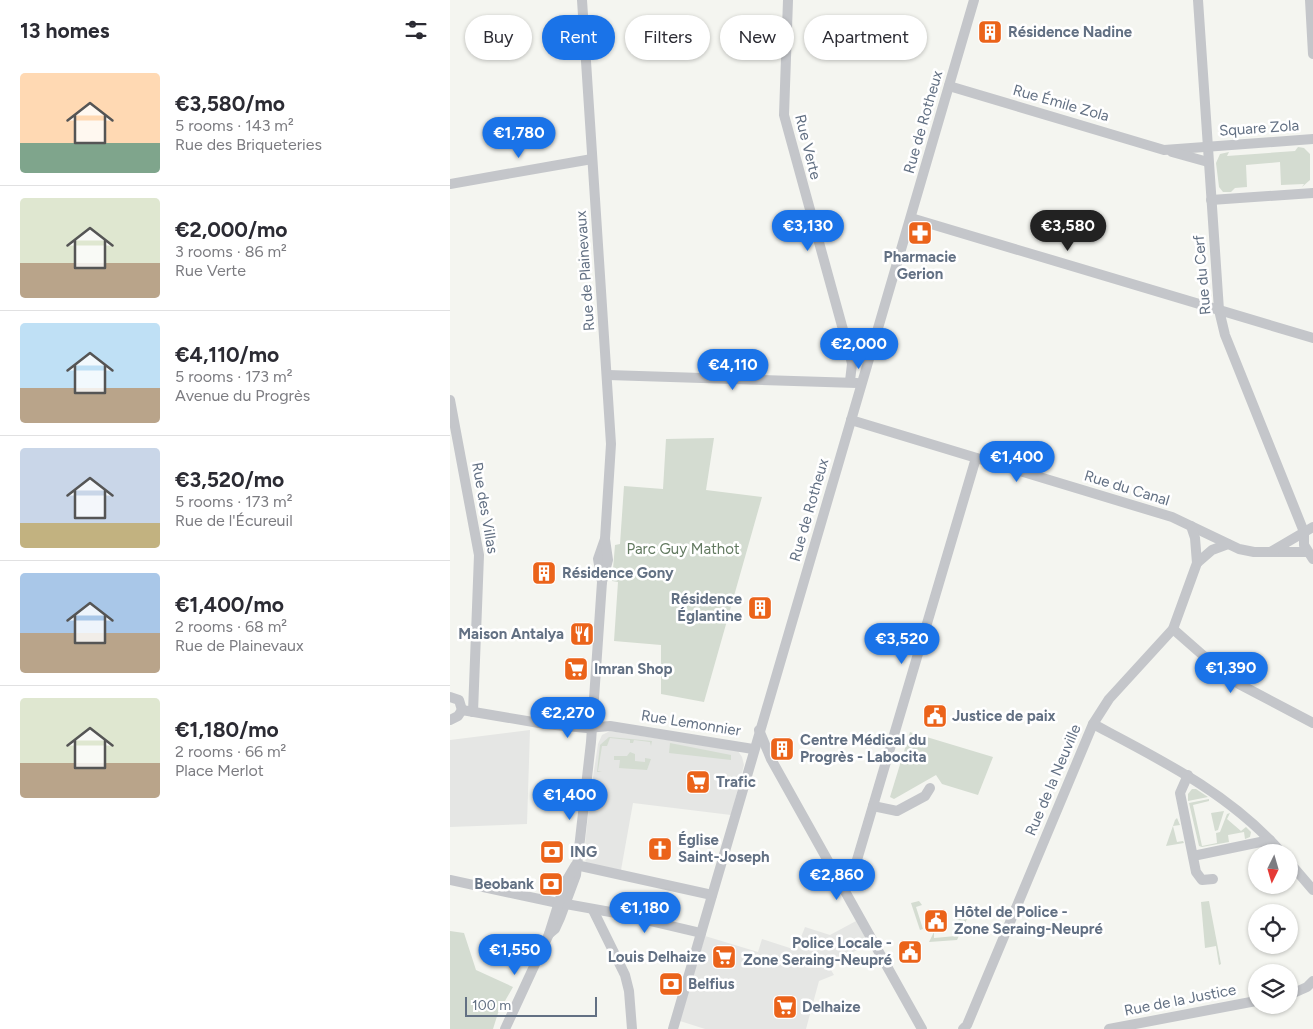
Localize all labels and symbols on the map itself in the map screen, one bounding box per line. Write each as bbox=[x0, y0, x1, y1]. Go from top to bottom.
building icon: Résidence Nadine bbox=[977, 19, 1003, 45]
place label: Résidence Nadine bbox=[1008, 23, 1133, 41]
street label: Rue de Rotheux bbox=[900, 68, 946, 176]
street label: Rue Émile Zola bbox=[1011, 81, 1111, 125]
street label: Rue Verte bbox=[791, 113, 825, 181]
pin: €1,780 bbox=[478, 116, 560, 159]
street label: Square Zola bbox=[1218, 116, 1300, 140]
street label: Rue de Plainevaux bbox=[572, 210, 598, 332]
pin: €3,130 bbox=[767, 210, 849, 252]
pin: €3,580 bbox=[1027, 210, 1109, 252]
pharmacy icon: Pharmacie Gerion bbox=[907, 220, 933, 246]
street label: Rue du Cerf bbox=[1190, 234, 1214, 316]
place label: Pharmacie Gerion bbox=[884, 248, 957, 283]
pin: €2,000 bbox=[818, 328, 900, 370]
pin: €4,110 bbox=[692, 348, 774, 391]
pin: €1,400 bbox=[976, 440, 1058, 483]
street label: Rue de Rotheux bbox=[786, 456, 832, 564]
street label: Rue des Villas bbox=[468, 461, 502, 555]
street label: Rue du Canal bbox=[1082, 466, 1172, 510]
park label: Parc Guy Mathot bbox=[626, 540, 740, 558]
building icon: Résidence Gony bbox=[531, 560, 557, 586]
place label: Résidence Gony bbox=[562, 564, 674, 582]
place label: Résidence Églantine bbox=[671, 590, 743, 625]
building icon: Résidence Églantine bbox=[747, 595, 773, 621]
restaurant icon: Maison Antalya bbox=[569, 621, 595, 647]
pin: €3,520 bbox=[861, 622, 943, 665]
place label: Maison Antalya bbox=[458, 625, 564, 643]
pin: €1,390 bbox=[1190, 652, 1272, 694]
supermarket icon: Imran Shop bbox=[563, 656, 589, 682]
place label: Imran Shop bbox=[594, 660, 673, 678]
pin: €2,270 bbox=[527, 696, 609, 739]
public building icon: Justice de paix bbox=[922, 703, 948, 729]
street label: Rue Lemonnier bbox=[640, 706, 742, 740]
place label: Justice de paix bbox=[952, 707, 1056, 725]
street label: Rue de la Neuville bbox=[1021, 722, 1085, 838]
place label: Centre Médical du Progrès - Labocita bbox=[800, 731, 926, 766]
building icon: Centre Médical du Progrès - Labocita bbox=[769, 736, 795, 762]
supermarket icon: Trafic bbox=[685, 769, 711, 795]
place label: Trafic bbox=[716, 773, 756, 791]
pin: €1,400 bbox=[529, 778, 611, 821]
place label: Église Saint-Joseph bbox=[678, 831, 770, 866]
church icon: Église Saint-Joseph bbox=[647, 836, 673, 862]
bank icon: ING bbox=[539, 839, 565, 865]
place label: ING bbox=[570, 843, 597, 861]
north arrow bbox=[1248, 844, 1298, 894]
pin: €2,860 bbox=[796, 858, 878, 901]
bank icon: Beobank bbox=[538, 871, 564, 897]
place label: Beobank bbox=[474, 875, 534, 893]
pin: €1,180 bbox=[604, 892, 686, 934]
place label: Hôtel de Police - Zone Seraing-Neupré bbox=[954, 903, 1103, 938]
public building icon: Hôtel de Police - Zone Seraing-Neupré bbox=[923, 908, 949, 934]
pin: €1,550 bbox=[474, 934, 556, 976]
place label: Police Locale - Zone Seraing-Neupré bbox=[743, 934, 893, 969]
public building icon: Police Locale - Zone Seraing-Neupré bbox=[897, 939, 923, 965]
supermarket icon: Louis Delhaize bbox=[711, 944, 737, 970]
place label: Louis Delhaize bbox=[608, 948, 707, 966]
bank icon: Belfius bbox=[658, 971, 684, 997]
place label: Belfius bbox=[688, 975, 735, 993]
street label: Rue de la Justice bbox=[1123, 980, 1237, 1020]
scale bar bbox=[465, 994, 598, 1017]
supermarket icon: Delhaize bbox=[772, 994, 798, 1020]
place label: Delhaize bbox=[802, 998, 861, 1016]

